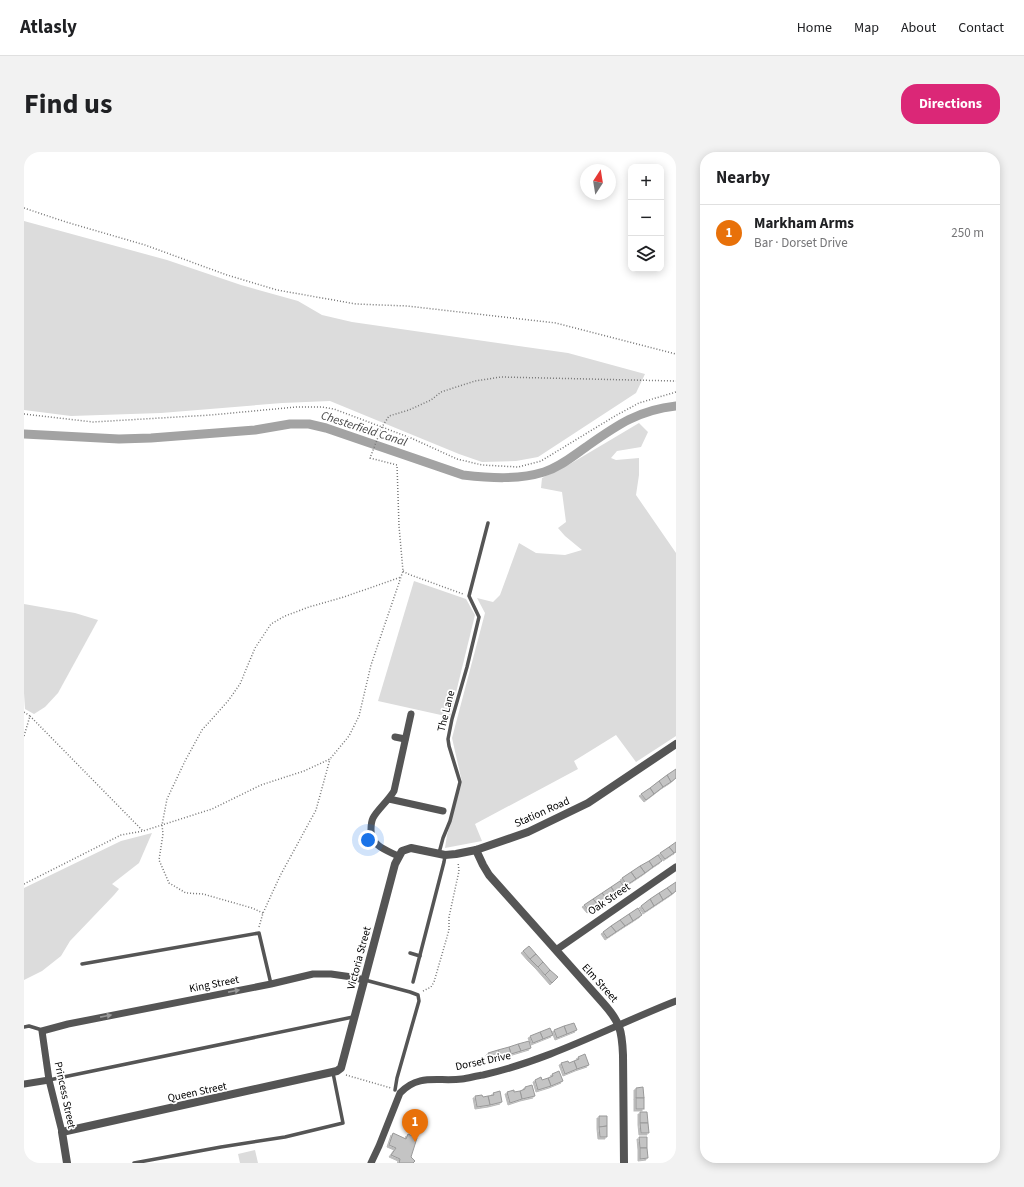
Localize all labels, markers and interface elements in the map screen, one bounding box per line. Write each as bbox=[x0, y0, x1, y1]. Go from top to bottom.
text: Atlasly bbox=[20, 14, 77, 41]
text: Home bbox=[797, 18, 832, 38]
text: Map bbox=[854, 18, 879, 38]
text: About bbox=[901, 18, 936, 38]
text: Contact bbox=[958, 18, 1004, 38]
text: Find us bbox=[24, 84, 112, 124]
button: Directions bbox=[901, 84, 1000, 124]
north arrow bbox=[580, 164, 616, 200]
map controls bbox=[628, 164, 664, 272]
button: + bbox=[628, 164, 664, 200]
text: Nearby bbox=[716, 166, 770, 190]
button: − bbox=[628, 200, 664, 236]
text: Markham Arms bbox=[754, 213, 854, 234]
text: 1 bbox=[726, 224, 732, 242]
text: 250 m bbox=[951, 224, 984, 242]
text: Bar · Dorset Drive bbox=[754, 234, 848, 252]
button: layers bbox=[628, 236, 664, 272]
water label: Chesterfield Canal bbox=[319, 407, 409, 451]
street label: The Lane bbox=[434, 688, 458, 733]
street label: Station Road bbox=[512, 793, 572, 831]
your location bbox=[358, 830, 378, 850]
street label: Oak Street bbox=[585, 879, 633, 919]
street label: Victoria Street bbox=[343, 925, 375, 991]
street label: Elm Street bbox=[579, 960, 622, 1006]
street label: King Street bbox=[188, 972, 240, 996]
one-way arrow bbox=[228, 988, 240, 994]
one-way arrow bbox=[100, 1013, 113, 1019]
street label: Dorset Drive bbox=[454, 1048, 513, 1074]
street label: Princess Street bbox=[51, 1060, 79, 1130]
street label: Queen Street bbox=[166, 1078, 228, 1106]
pin: 1 bbox=[402, 1109, 428, 1142]

